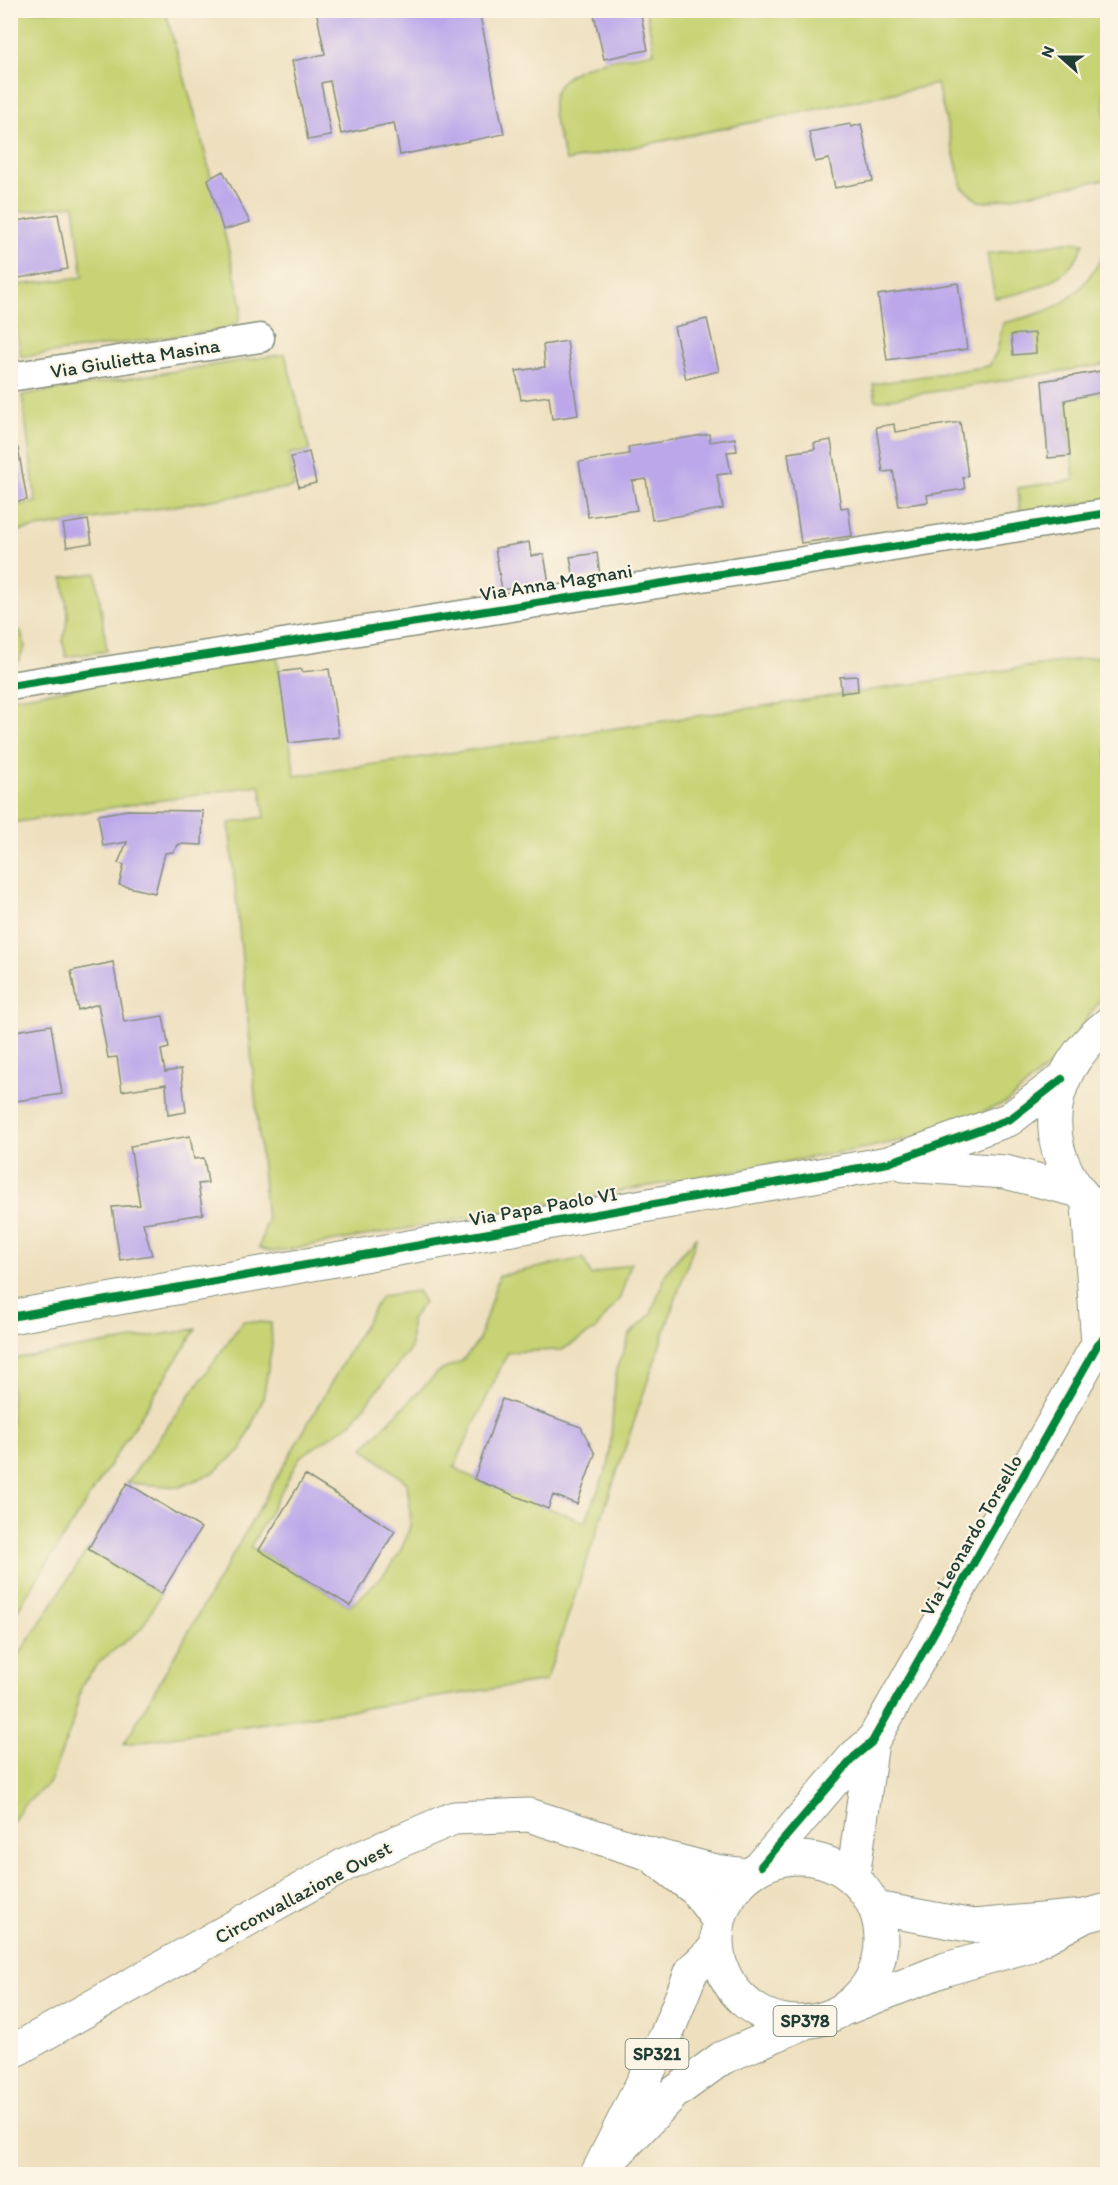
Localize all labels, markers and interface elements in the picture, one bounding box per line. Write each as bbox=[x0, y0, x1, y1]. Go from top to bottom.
north arrow bbox=[1031, 27, 1091, 87]
text: N bbox=[1037, 43, 1058, 60]
street label: Via Giulietta Masina bbox=[48, 333, 222, 383]
street label: Via Anna Magnani bbox=[478, 558, 634, 606]
street label: Via Papa Paolo VI bbox=[467, 1181, 619, 1231]
street label: Via Leonardo Torsello bbox=[915, 1450, 1027, 1620]
street label: Circonvallazione Ovest bbox=[210, 1835, 396, 1949]
road number: SP378 bbox=[774, 2006, 836, 2036]
road number: SP321 bbox=[626, 2039, 688, 2069]

